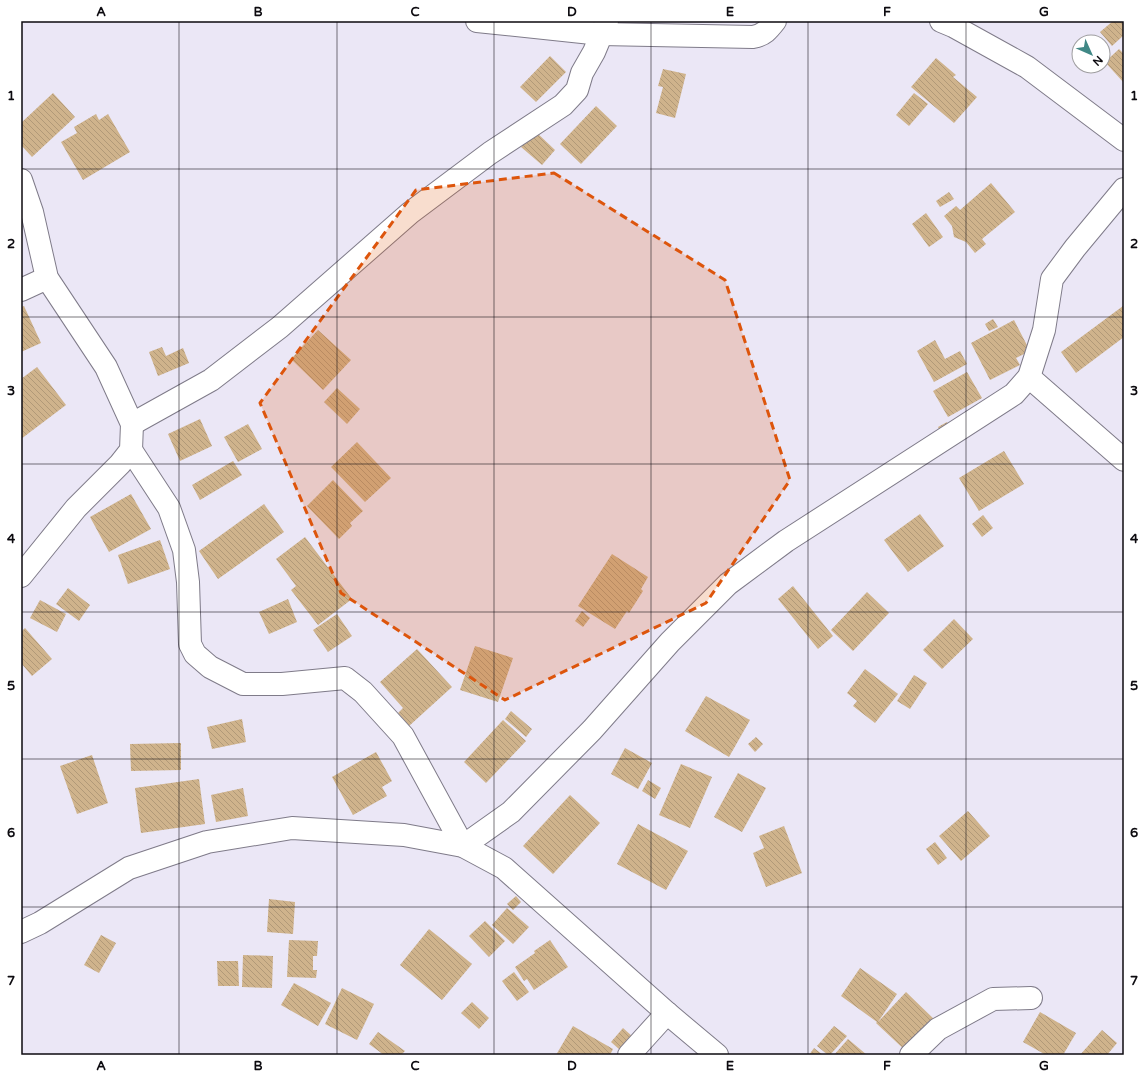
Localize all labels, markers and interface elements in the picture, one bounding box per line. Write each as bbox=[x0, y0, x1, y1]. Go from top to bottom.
text: A bbox=[96, 4, 106, 20]
text: B bbox=[253, 4, 263, 20]
text: C bbox=[410, 4, 420, 20]
text: D bbox=[567, 4, 577, 20]
text: E bbox=[726, 4, 734, 20]
text: F bbox=[883, 4, 891, 20]
text: G bbox=[1039, 4, 1049, 20]
north arrow bbox=[1071, 34, 1111, 74]
text: N bbox=[1090, 53, 1105, 68]
text: 1 bbox=[7, 88, 15, 104]
text: 1 bbox=[1130, 88, 1138, 104]
text: 2 bbox=[7, 236, 15, 252]
text: 2 bbox=[1130, 236, 1138, 252]
text: 3 bbox=[7, 383, 15, 399]
text: 3 bbox=[1130, 383, 1138, 399]
text: 4 bbox=[7, 531, 16, 547]
text: 4 bbox=[1130, 531, 1139, 547]
text: 5 bbox=[7, 678, 15, 694]
text: 5 bbox=[1130, 678, 1138, 694]
text: 6 bbox=[7, 825, 15, 841]
text: 6 bbox=[1130, 825, 1138, 841]
text: 7 bbox=[7, 973, 15, 989]
text: 7 bbox=[1130, 973, 1138, 989]
text: A bbox=[96, 1058, 106, 1074]
text: B bbox=[253, 1058, 263, 1074]
text: C bbox=[410, 1058, 420, 1074]
text: D bbox=[567, 1058, 577, 1074]
text: E bbox=[726, 1058, 734, 1074]
text: F bbox=[883, 1058, 891, 1074]
text: G bbox=[1039, 1058, 1049, 1074]

